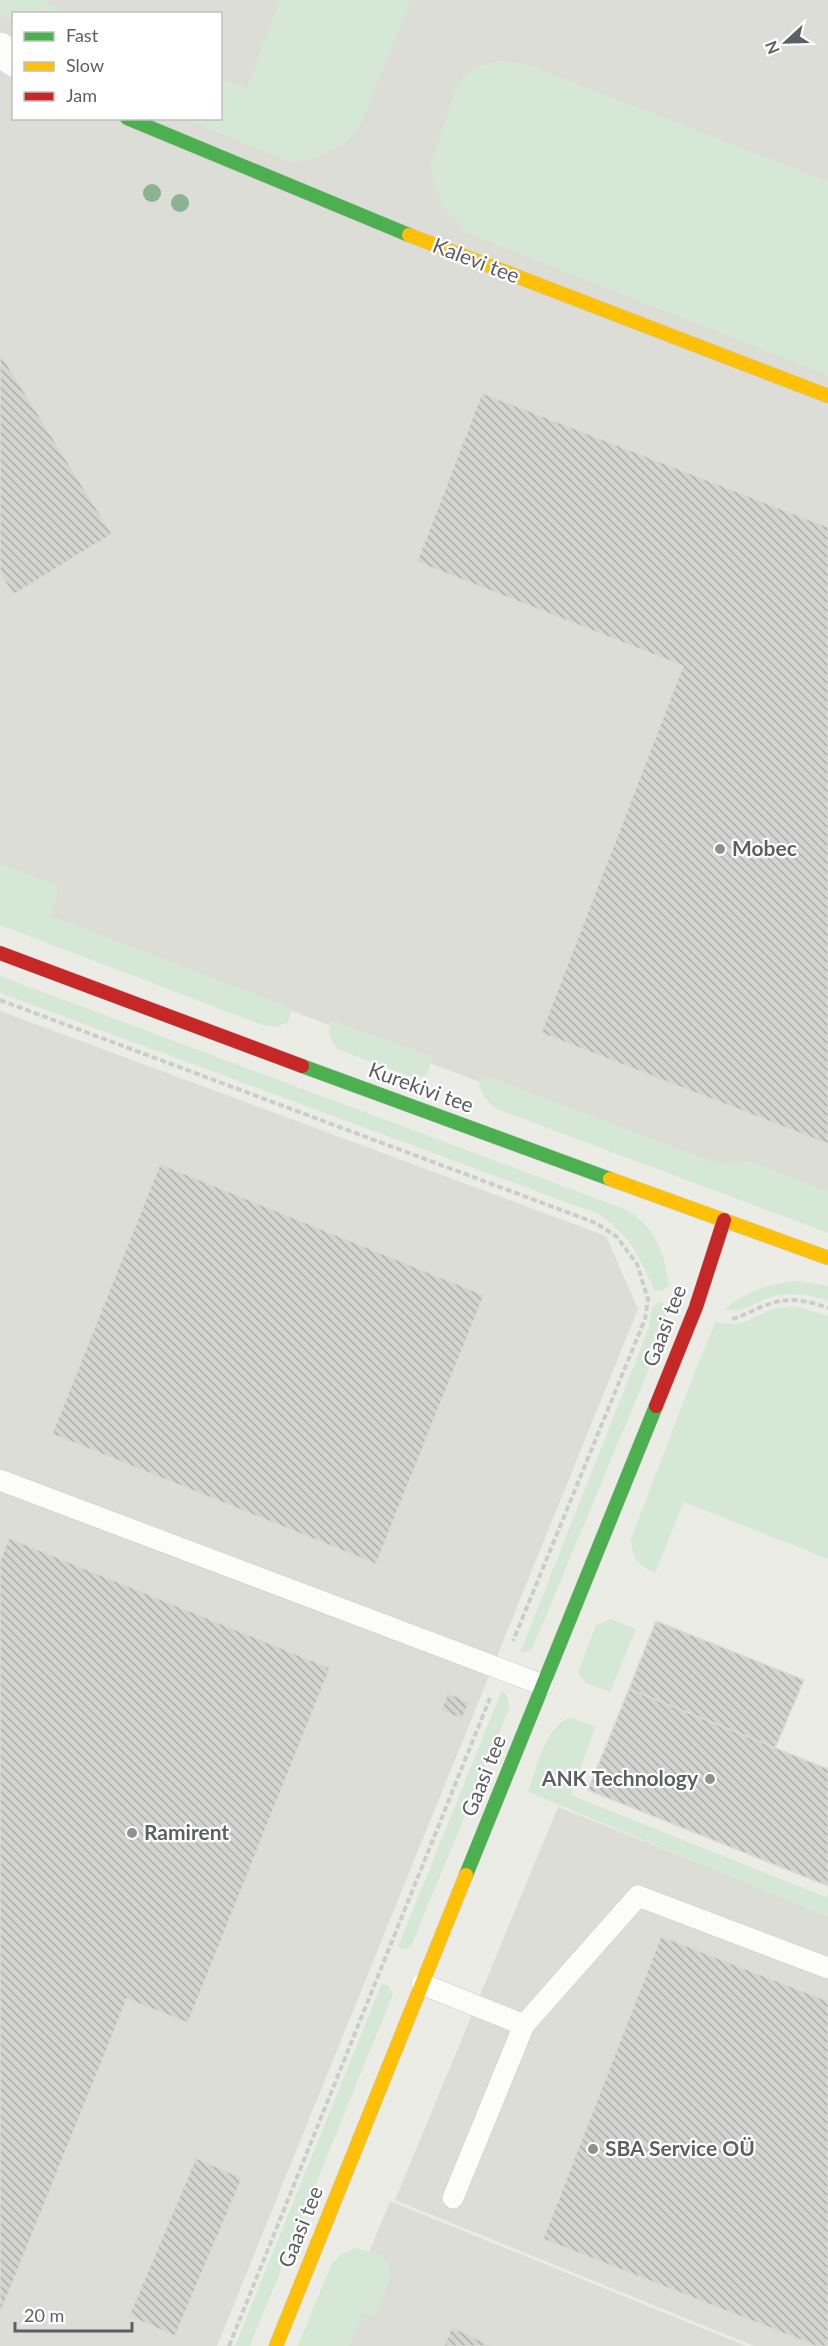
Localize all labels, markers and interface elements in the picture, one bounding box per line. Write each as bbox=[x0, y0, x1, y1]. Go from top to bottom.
legend bbox=[12, 12, 222, 120]
north arrow bbox=[756, 12, 816, 72]
text: Fast bbox=[66, 24, 99, 46]
text: N bbox=[761, 39, 783, 57]
text: Slow bbox=[66, 54, 104, 76]
text: Jam bbox=[66, 84, 97, 106]
street label: Kalevi tee bbox=[430, 232, 524, 288]
place label: Mobec bbox=[732, 835, 797, 860]
marker: Mobec bbox=[713, 842, 727, 856]
street label: Kurekivi tee bbox=[366, 1056, 477, 1117]
street label: Gaasi tee bbox=[637, 1281, 691, 1370]
street label: Gaasi tee bbox=[455, 1731, 510, 1820]
place label: ANK Technology bbox=[541, 1765, 699, 1790]
marker: ANK Technology bbox=[703, 1772, 717, 1786]
place label: Ramirent bbox=[144, 1819, 229, 1844]
marker: Ramirent bbox=[125, 1826, 139, 1840]
place label: SBA Service OÜ bbox=[605, 2135, 755, 2160]
marker: SBA Service OÜ bbox=[586, 2142, 600, 2156]
street label: Gaasi tee bbox=[272, 2182, 327, 2271]
scale bar bbox=[15, 2295, 132, 2333]
text: 20 m bbox=[24, 2304, 64, 2326]

